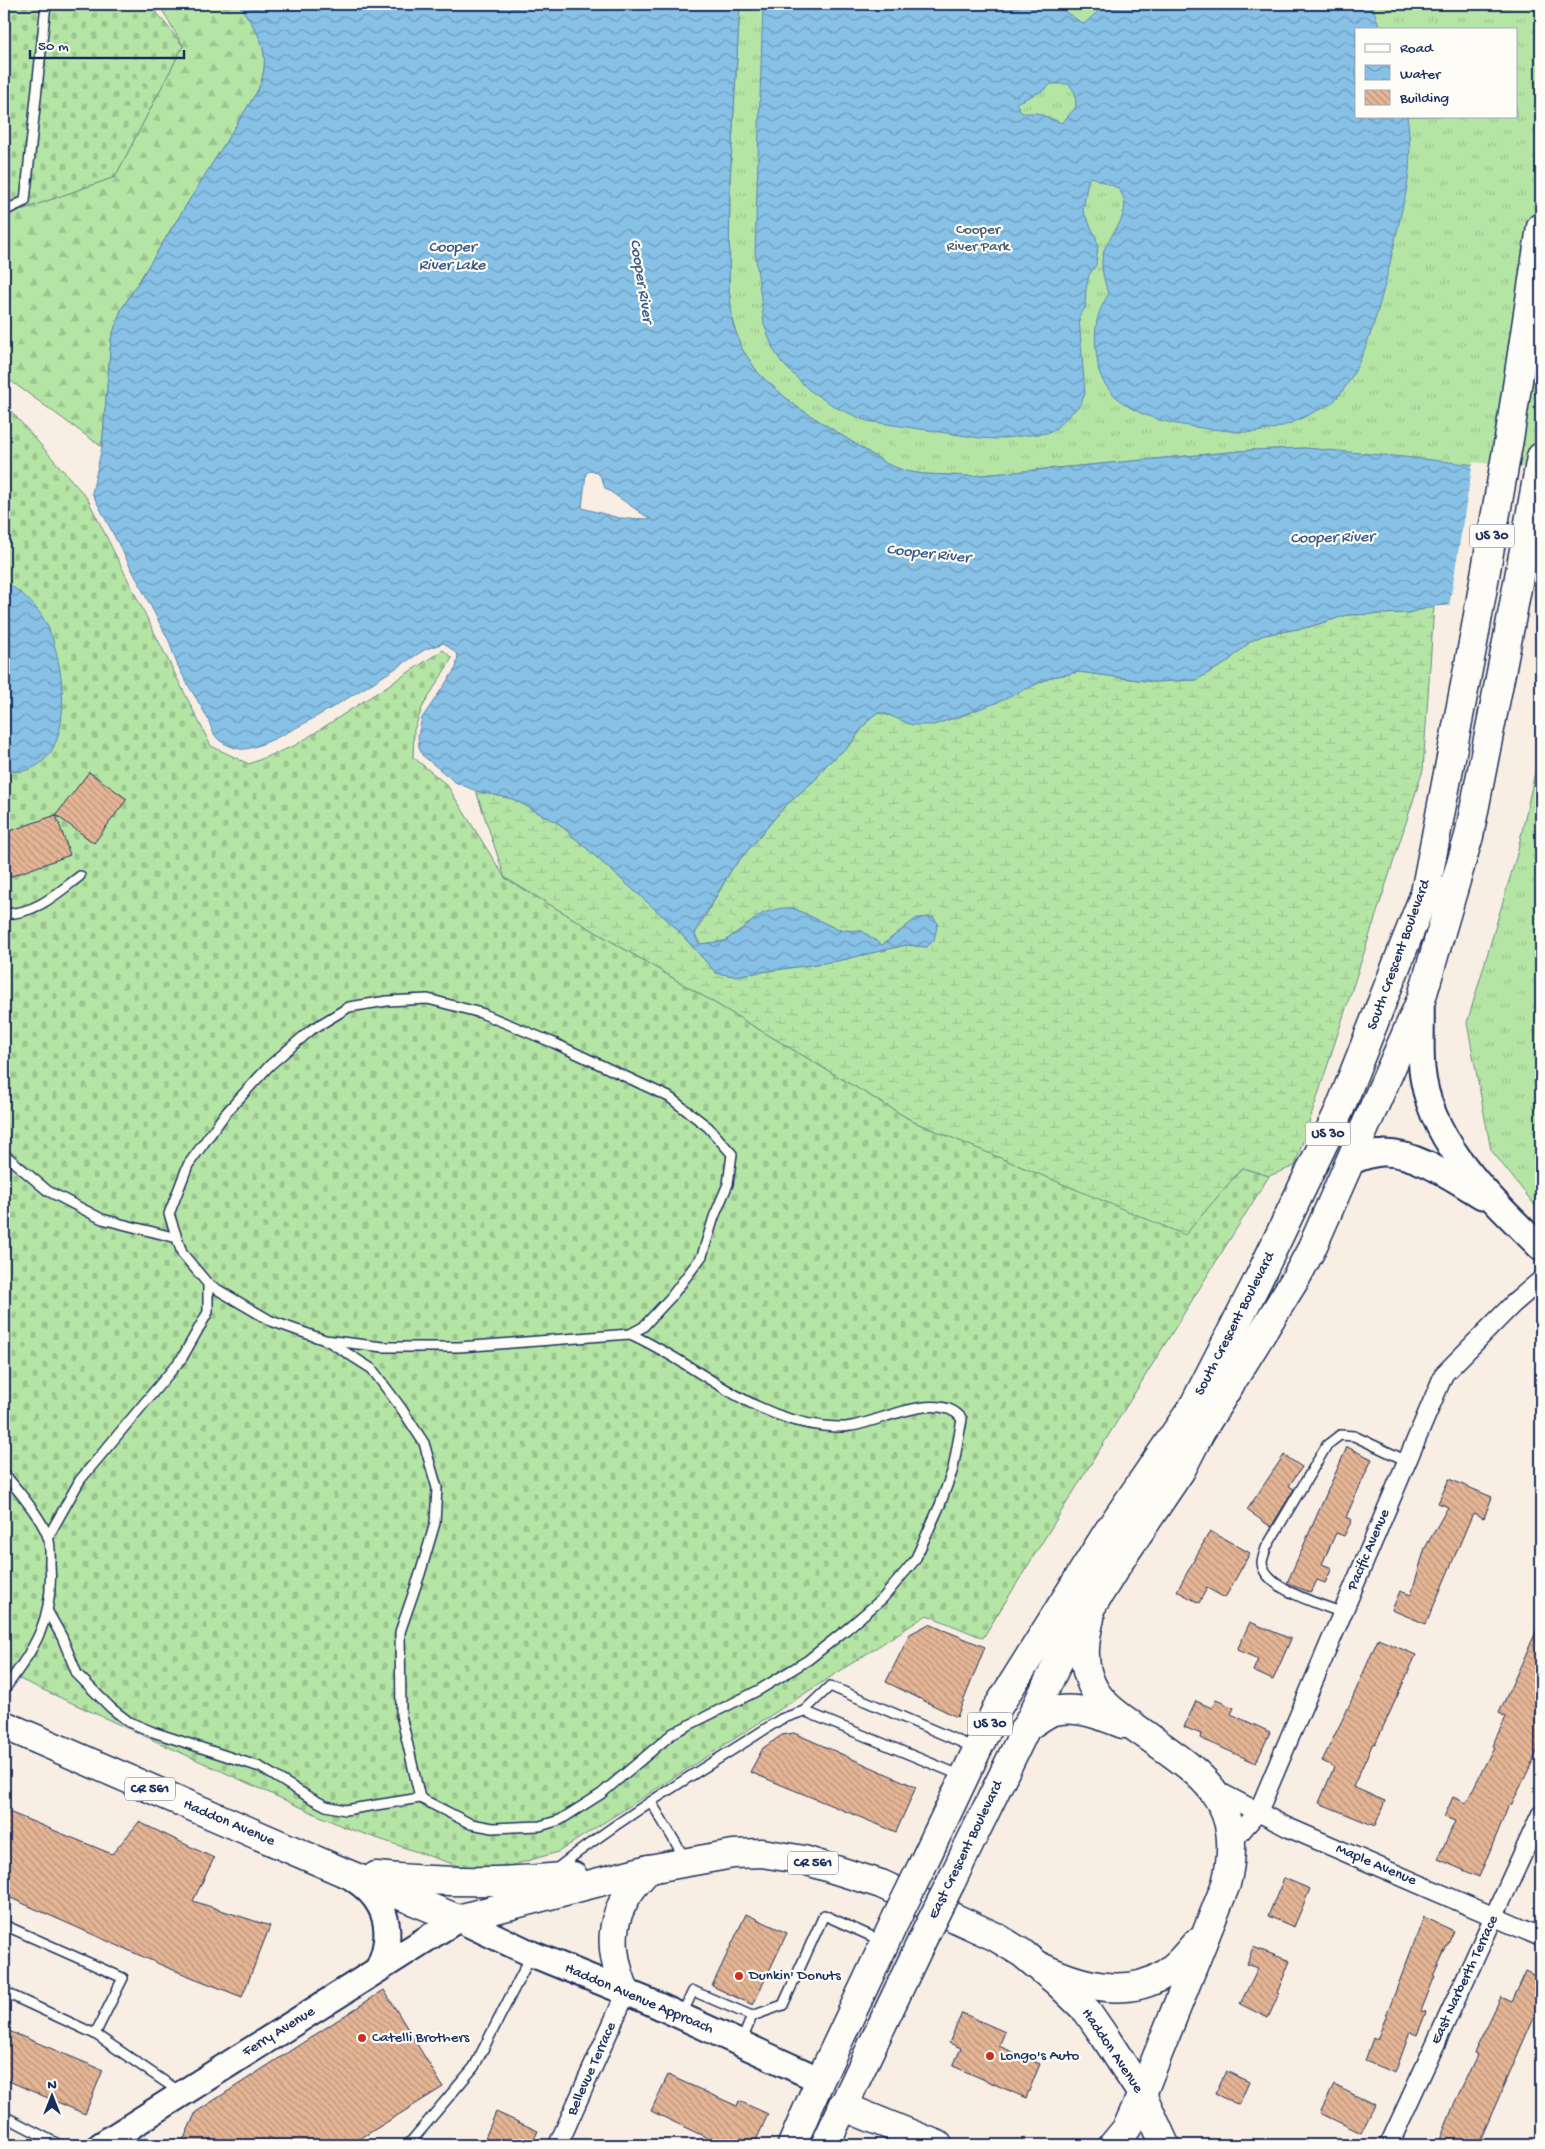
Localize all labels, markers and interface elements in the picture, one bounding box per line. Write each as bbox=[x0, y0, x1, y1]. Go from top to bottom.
scale bar bbox=[30, 28, 184, 60]
legend bbox=[1355, 28, 1518, 118]
text: 50 m bbox=[38, 38, 69, 56]
text: Road bbox=[1400, 40, 1434, 58]
text: Water bbox=[1400, 66, 1442, 84]
text: Building bbox=[1399, 90, 1449, 108]
park label: Cooper River Park bbox=[947, 221, 1011, 256]
water label: Cooper River bbox=[624, 238, 656, 327]
water label: Cooper River Lake bbox=[419, 239, 486, 276]
road number: US 30 bbox=[1470, 524, 1514, 548]
water label: Cooper River bbox=[1290, 529, 1377, 549]
water label: Cooper River bbox=[885, 541, 974, 569]
street label: South Crescent Boulevard bbox=[1363, 876, 1435, 1033]
road number: US 30 bbox=[1306, 1122, 1350, 1146]
street label: South Crescent Boulevard bbox=[1191, 1248, 1280, 1399]
street label: Pacific Avenue bbox=[1343, 1506, 1394, 1594]
road number: US 30 bbox=[968, 1712, 1012, 1736]
street label: East Crescent Boulevard bbox=[925, 1777, 1008, 1922]
road number: CR 561 bbox=[125, 1778, 175, 1800]
street label: Haddon Avenue bbox=[180, 1796, 278, 1851]
street label: Maple Avenue bbox=[1333, 1840, 1419, 1890]
road number: CR 561 bbox=[788, 1852, 838, 1875]
street label: East Narberth Terrace bbox=[1427, 1912, 1503, 2047]
street label: Haddon Avenue Approach bbox=[562, 1959, 716, 2039]
place label: Dunkin' Donuts bbox=[748, 1967, 841, 1985]
marker: Dunkin' Donuts bbox=[733, 1970, 745, 1982]
street label: Ferry Avenue bbox=[239, 2002, 319, 2062]
street label: Haddon Avenue bbox=[1077, 2005, 1147, 2097]
street label: Bellevue Terrace bbox=[563, 2019, 621, 2119]
place label: Catelli Brothers bbox=[372, 2029, 470, 2047]
marker: Catelli Brothers bbox=[356, 2032, 368, 2044]
place label: Longo's Auto bbox=[1000, 2047, 1080, 2065]
marker: Longo's Auto bbox=[984, 2050, 996, 2062]
north arrow bbox=[28, 2072, 78, 2122]
text: N bbox=[47, 2077, 57, 2094]

